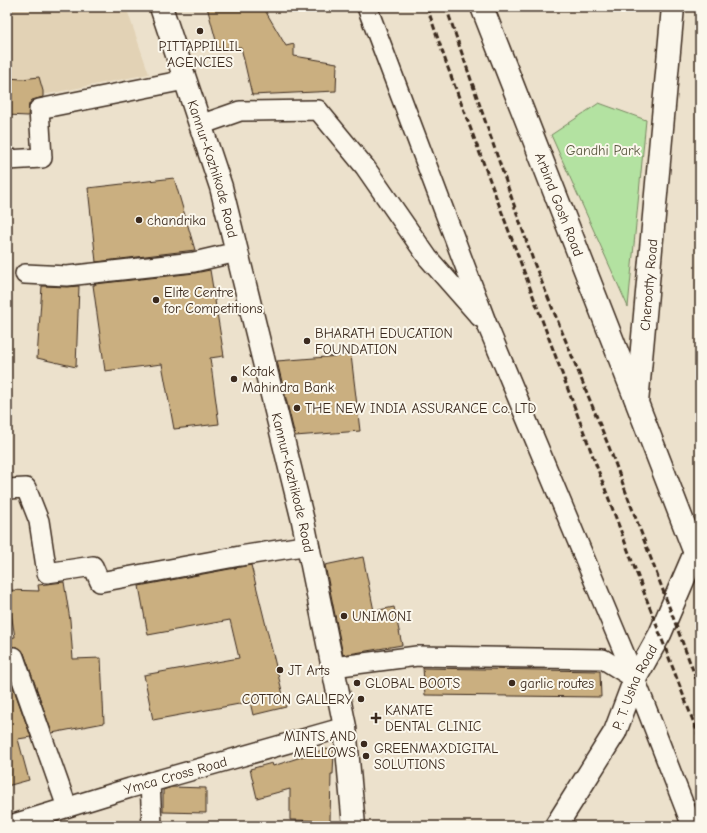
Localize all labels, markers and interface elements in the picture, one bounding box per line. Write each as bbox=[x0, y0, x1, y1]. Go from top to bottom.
marker: PITTAPPILLIL AGENCIES bbox=[195, 26, 205, 36]
place label: PITTAPPILLIL AGENCIES bbox=[159, 38, 241, 71]
street label: Kannur-Kozhikode Road bbox=[184, 98, 242, 239]
park label: Gandhi Park bbox=[566, 142, 641, 159]
street label: Arbind Gosh Road bbox=[531, 150, 587, 259]
place label: chandrika bbox=[147, 212, 206, 229]
marker: chandrika bbox=[134, 215, 144, 225]
street label: Cherootty Road bbox=[637, 238, 661, 332]
place label: Elite Centre for Competitions bbox=[163, 284, 263, 317]
marker: Elite Centre for Competitions bbox=[151, 295, 161, 305]
place label: BHARATH EDUCATION FOUNDATION bbox=[315, 325, 453, 358]
marker: BHARATH EDUCATION FOUNDATION bbox=[302, 336, 312, 346]
place label: Kotak Mahindra Bank bbox=[242, 363, 335, 396]
marker: Kotak Mahindra Bank bbox=[229, 374, 239, 384]
place label: THE NEW INDIA ASSURANCE Co. LTD bbox=[305, 400, 537, 417]
marker: THE NEW INDIA ASSURANCE Co. LTD bbox=[292, 403, 302, 413]
street label: Kannur-Kozhikode Road bbox=[268, 411, 318, 554]
place label: UNIMONI bbox=[352, 608, 412, 625]
marker: UNIMONI bbox=[339, 611, 349, 621]
street label: P. T. Usha Road bbox=[608, 641, 661, 732]
place label: JT Arts bbox=[288, 662, 330, 679]
marker: JT Arts bbox=[275, 665, 285, 675]
place label: GLOBAL BOOTS bbox=[365, 675, 460, 692]
place label: garlic routes bbox=[520, 675, 594, 692]
marker: GLOBAL BOOTS bbox=[352, 678, 362, 688]
marker: garlic routes bbox=[507, 678, 517, 688]
place label: COTTON GALLERY bbox=[242, 691, 354, 708]
marker: COTTON GALLERY bbox=[356, 694, 366, 704]
place label: KANATE DENTAL CLINIC bbox=[385, 702, 482, 735]
marker: KANATE DENTAL CLINIC bbox=[370, 712, 382, 724]
place label: MINTS AND MELLOWS bbox=[284, 728, 356, 761]
marker: MINTS AND MELLOWS bbox=[359, 739, 369, 749]
place label: GREENMAXDIGITAL SOLUTIONS bbox=[374, 740, 498, 773]
marker: GREENMAXDIGITAL SOLUTIONS bbox=[361, 751, 371, 761]
street label: Ymca Cross Road bbox=[122, 752, 229, 798]

